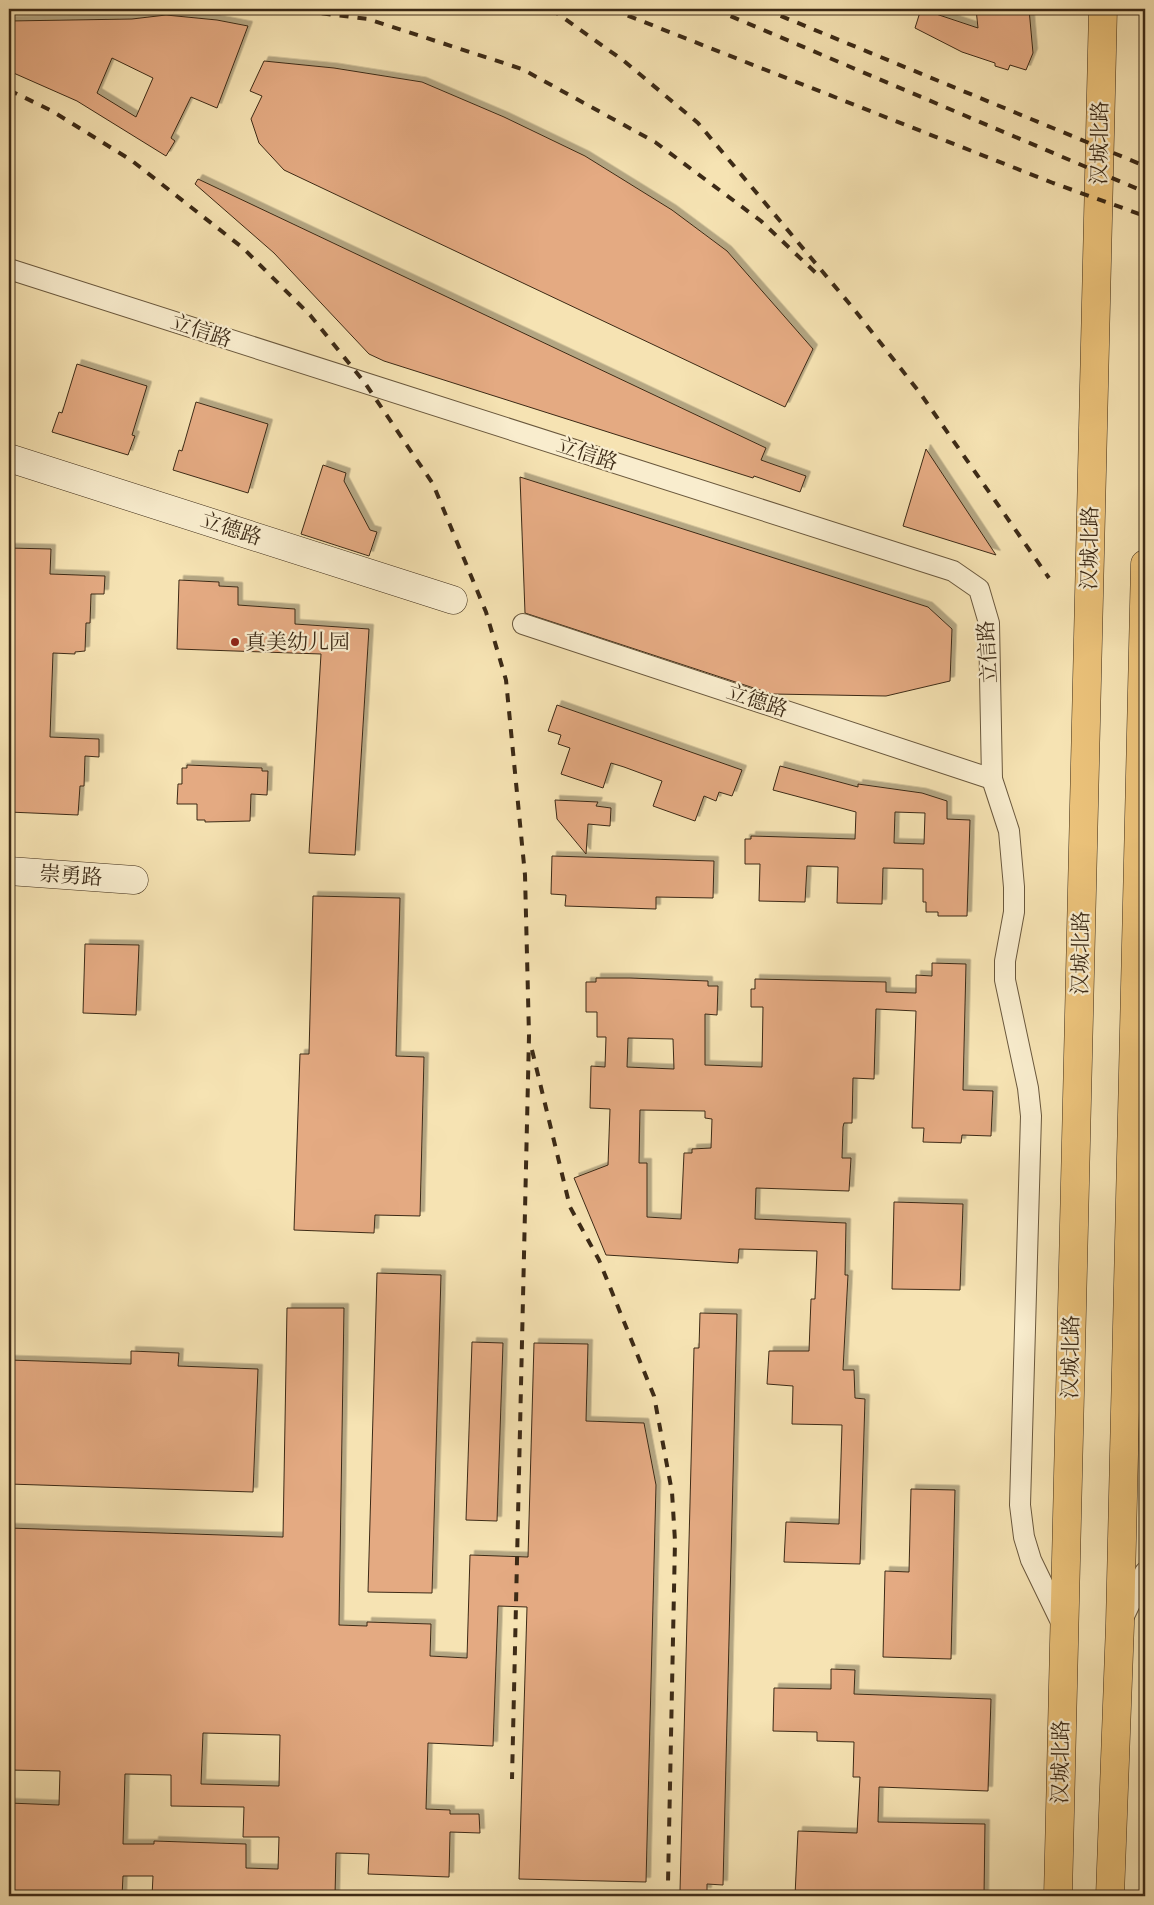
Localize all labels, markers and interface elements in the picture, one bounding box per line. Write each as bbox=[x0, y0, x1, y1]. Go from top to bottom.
street label: 汉城北路 bbox=[1085, 101, 1115, 185]
street label: 立信路 bbox=[167, 307, 235, 355]
street label: 立信路 bbox=[553, 430, 621, 478]
street label: 立德路 bbox=[197, 505, 265, 553]
street label: 汉城北路 bbox=[1075, 506, 1105, 590]
street label: 立信路 bbox=[971, 620, 1005, 684]
place label: 真美幼儿园 bbox=[245, 628, 350, 657]
marker: 真美幼儿园 bbox=[229, 636, 241, 648]
street label: 立德路 bbox=[723, 677, 791, 725]
street label: 崇勇路 bbox=[39, 859, 103, 893]
street label: 汉城北路 bbox=[1066, 911, 1096, 995]
street label: 汉城北路 bbox=[1056, 1315, 1086, 1399]
street label: 汉城北路 bbox=[1046, 1720, 1076, 1804]

